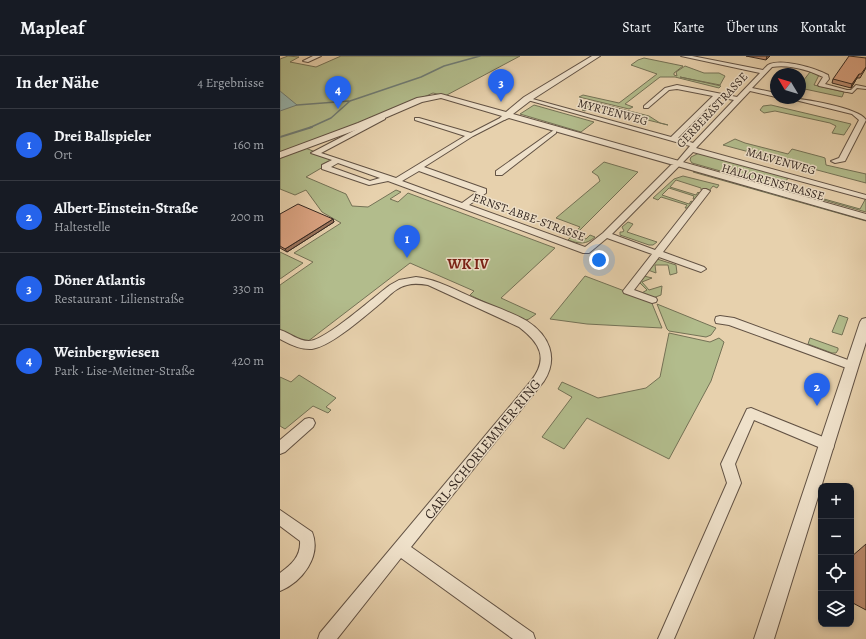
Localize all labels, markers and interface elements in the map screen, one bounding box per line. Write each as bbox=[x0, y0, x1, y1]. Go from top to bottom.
text: Mapleaf bbox=[20, 15, 85, 41]
text: Start bbox=[622, 18, 651, 37]
text: Karte bbox=[673, 18, 704, 37]
text: Über uns bbox=[726, 18, 778, 37]
text: Kontakt bbox=[800, 18, 846, 37]
north arrow bbox=[770, 68, 806, 104]
pin: 3 bbox=[488, 69, 514, 102]
street label: GERBERASTRASSE bbox=[673, 69, 751, 151]
text: In der Nähe bbox=[16, 71, 99, 94]
text: 4 Ergebnisse bbox=[197, 74, 264, 91]
pin: 4 bbox=[325, 76, 351, 109]
street label: MYRTENWEG bbox=[576, 95, 650, 129]
text: Drei Ballspieler bbox=[54, 126, 151, 146]
text: 1 bbox=[27, 136, 31, 153]
text: 160 m bbox=[233, 136, 264, 153]
street label: MALVENWEG bbox=[744, 143, 818, 179]
text: Ort bbox=[54, 146, 72, 163]
street label: HALLORENSTRASSE bbox=[720, 160, 826, 204]
street label: ERNST-ABBE-STRASSE bbox=[470, 189, 588, 245]
text: Albert-Einstein-Straße bbox=[54, 198, 198, 218]
text: 2 bbox=[26, 208, 32, 225]
text: 200 m bbox=[231, 208, 264, 225]
text: Haltestelle bbox=[54, 218, 110, 235]
pin: 1 bbox=[394, 225, 420, 258]
your location bbox=[589, 250, 609, 270]
district label: WK IV bbox=[446, 254, 490, 274]
text: Döner Atlantis bbox=[54, 270, 145, 290]
text: 3 bbox=[26, 280, 32, 297]
text: 330 m bbox=[233, 280, 264, 297]
text: Restaurant · Lilienstraße bbox=[54, 290, 184, 307]
text: Weinbergwiesen bbox=[54, 342, 159, 362]
text: 4 bbox=[26, 352, 32, 369]
text: 420 m bbox=[232, 352, 264, 369]
text: Park · Lise-Meitner-Straße bbox=[54, 362, 195, 379]
pin: 2 bbox=[804, 373, 830, 406]
street label: CARL-SCHORLEMMER-RING bbox=[420, 375, 545, 523]
map controls bbox=[818, 483, 854, 627]
button: + bbox=[818, 483, 854, 519]
button: − bbox=[818, 519, 854, 555]
button: locate bbox=[818, 555, 854, 591]
button: layers bbox=[818, 591, 854, 627]

